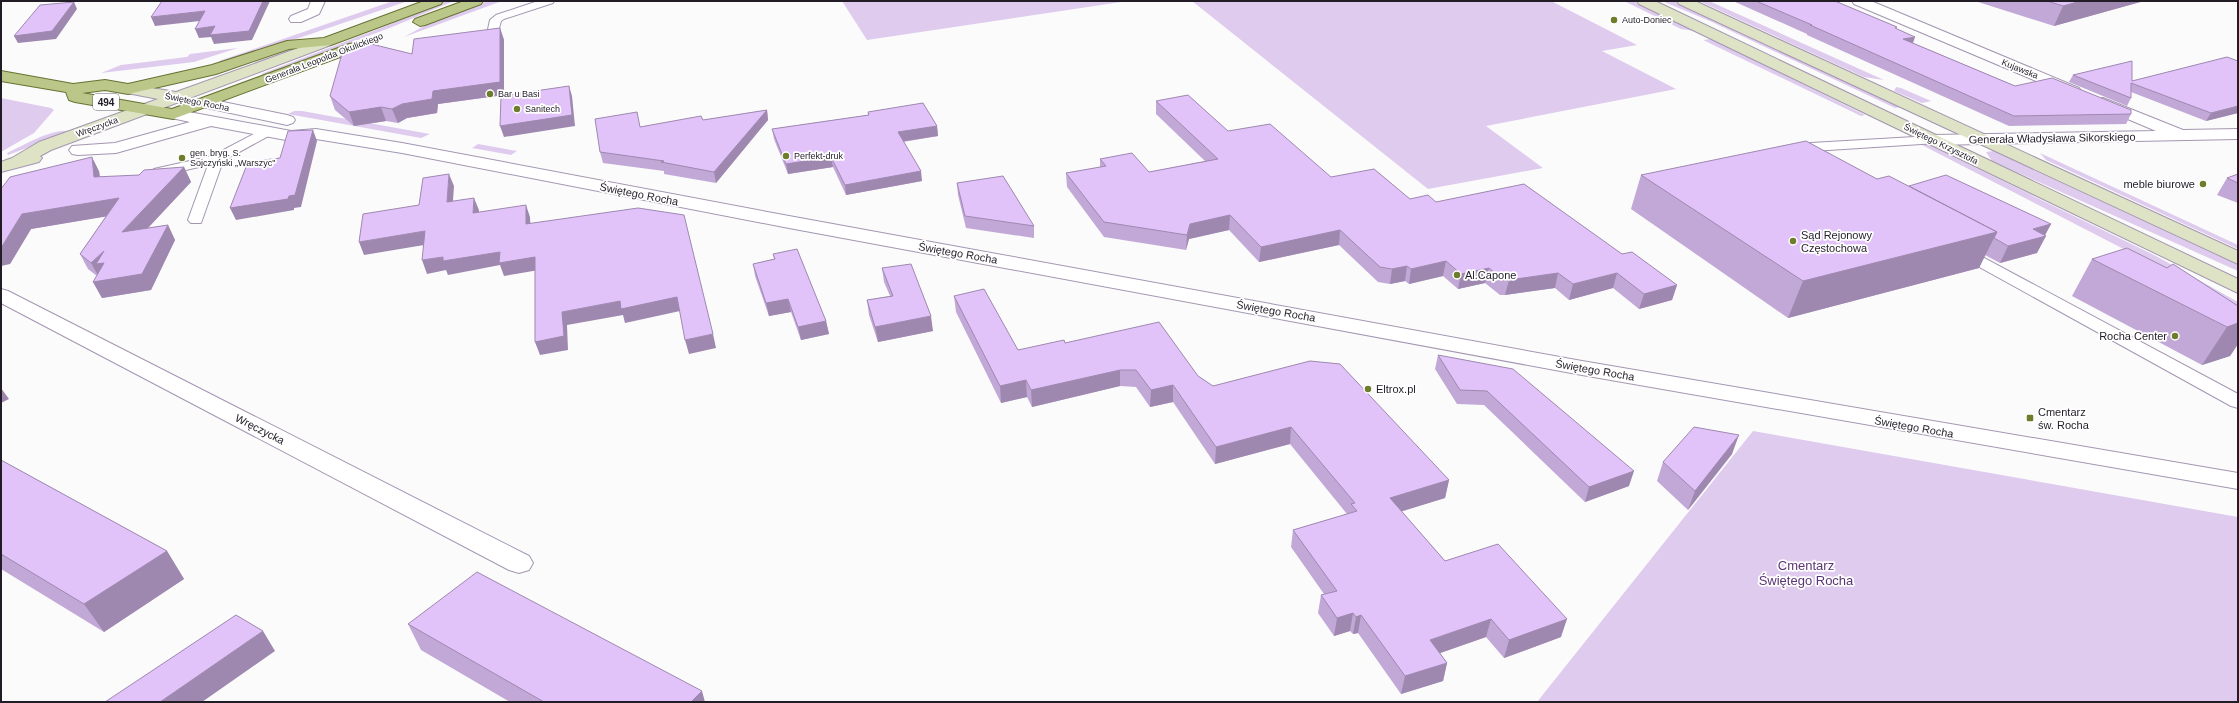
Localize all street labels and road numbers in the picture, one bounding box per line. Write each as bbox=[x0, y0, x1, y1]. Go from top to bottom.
street label: Generała Leopolda Okulickiego bbox=[264, 31, 384, 85]
street label: Kujawska bbox=[2000, 57, 2040, 81]
street label: Świętego Rocha bbox=[164, 90, 230, 113]
road number: 494 bbox=[93, 94, 119, 110]
street label: Wręczycka bbox=[75, 115, 119, 139]
street label: Świętego Krzysztofa bbox=[1902, 121, 1980, 166]
street label: Generała Władysława Sikorskiego bbox=[1968, 131, 2136, 145]
street label: Świętego Rocha bbox=[599, 180, 680, 208]
street label: Świętego Rocha bbox=[918, 240, 999, 266]
street label: Świętego Rocha bbox=[1236, 298, 1317, 324]
street label: Świętego Rocha bbox=[1555, 357, 1636, 383]
street label: Wręczycka bbox=[233, 411, 287, 447]
street label: Świętego Rocha bbox=[1874, 414, 1955, 440]

